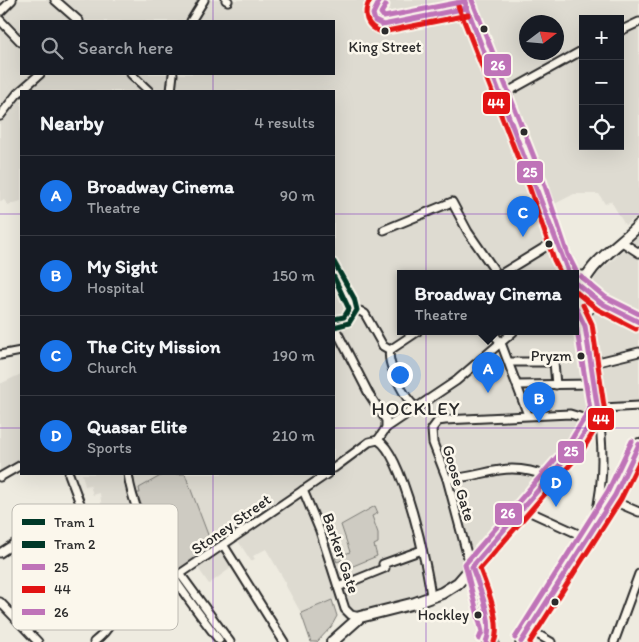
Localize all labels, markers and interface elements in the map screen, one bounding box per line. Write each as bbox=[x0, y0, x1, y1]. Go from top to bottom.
north arrow bbox=[519, 15, 564, 60]
map controls bbox=[579, 15, 624, 150]
button: + bbox=[579, 15, 624, 60]
search box bbox=[20, 20, 335, 75]
unlabelled marker bbox=[479, 24, 489, 34]
marker: King Street bbox=[380, 26, 390, 36]
icon: search bbox=[38, 34, 66, 62]
text: Search here bbox=[78, 36, 173, 59]
place label: King Street bbox=[349, 38, 422, 56]
line badge: 26 bbox=[483, 53, 512, 77]
text: 26 bbox=[491, 57, 506, 74]
button: − bbox=[579, 60, 624, 105]
line badge: 44 bbox=[482, 91, 511, 115]
text: 44 bbox=[488, 95, 505, 112]
button: locate bbox=[579, 105, 624, 150]
text: Nearby bbox=[40, 110, 104, 135]
text: 4 results bbox=[254, 113, 315, 132]
unlabelled marker bbox=[519, 127, 529, 137]
line badge: 25 bbox=[516, 160, 544, 184]
text: 25 bbox=[523, 164, 538, 181]
text: Broadway Cinema bbox=[87, 175, 234, 198]
text: A bbox=[51, 186, 61, 205]
text: 90 m bbox=[280, 186, 315, 205]
pin: C bbox=[507, 196, 539, 237]
text: Theatre bbox=[87, 198, 140, 217]
unlabelled marker bbox=[544, 239, 554, 249]
text: My Sight bbox=[87, 255, 158, 278]
text: B bbox=[51, 266, 61, 285]
text: 150 m bbox=[272, 266, 315, 285]
popup bbox=[397, 270, 579, 335]
text: Hospital bbox=[87, 278, 144, 297]
text: Broadway Cinema bbox=[414, 282, 562, 305]
text: Theatre bbox=[414, 305, 468, 324]
text: The City Mission bbox=[87, 335, 221, 358]
text: C bbox=[51, 346, 61, 365]
text: 190 m bbox=[272, 346, 315, 365]
place label: Pryzm bbox=[531, 347, 572, 365]
marker: Pryzm bbox=[576, 351, 586, 361]
pin: A bbox=[472, 352, 504, 393]
text: Church bbox=[87, 358, 137, 377]
your location bbox=[387, 362, 413, 388]
pin: B bbox=[523, 382, 555, 423]
district label: HOCKLEY bbox=[371, 397, 461, 420]
line badge: 44 bbox=[587, 407, 615, 431]
text: 44 bbox=[593, 411, 610, 428]
text: Quasar Elite bbox=[87, 415, 187, 438]
text: D bbox=[51, 426, 61, 445]
text: 210 m bbox=[272, 426, 315, 445]
text: Sports bbox=[87, 438, 132, 457]
line badge: 25 bbox=[557, 440, 585, 464]
street label: Goose Gate bbox=[438, 443, 480, 523]
text: 25 bbox=[564, 443, 579, 460]
pin: D bbox=[540, 466, 572, 507]
street label: Stoney Street bbox=[187, 490, 275, 558]
line badge: 26 bbox=[494, 502, 523, 526]
legend bbox=[12, 504, 178, 630]
text: 26 bbox=[501, 505, 516, 522]
street label: Barker Gate bbox=[318, 510, 364, 596]
text: Tram 1 bbox=[54, 514, 95, 531]
text: Tram 2 bbox=[54, 536, 96, 553]
text: 25 bbox=[54, 559, 69, 576]
text: 44 bbox=[54, 581, 71, 598]
unlabelled marker bbox=[550, 597, 560, 607]
text: 26 bbox=[54, 604, 69, 621]
place label: Hockley bbox=[418, 606, 469, 624]
marker: Hockley bbox=[473, 610, 483, 620]

